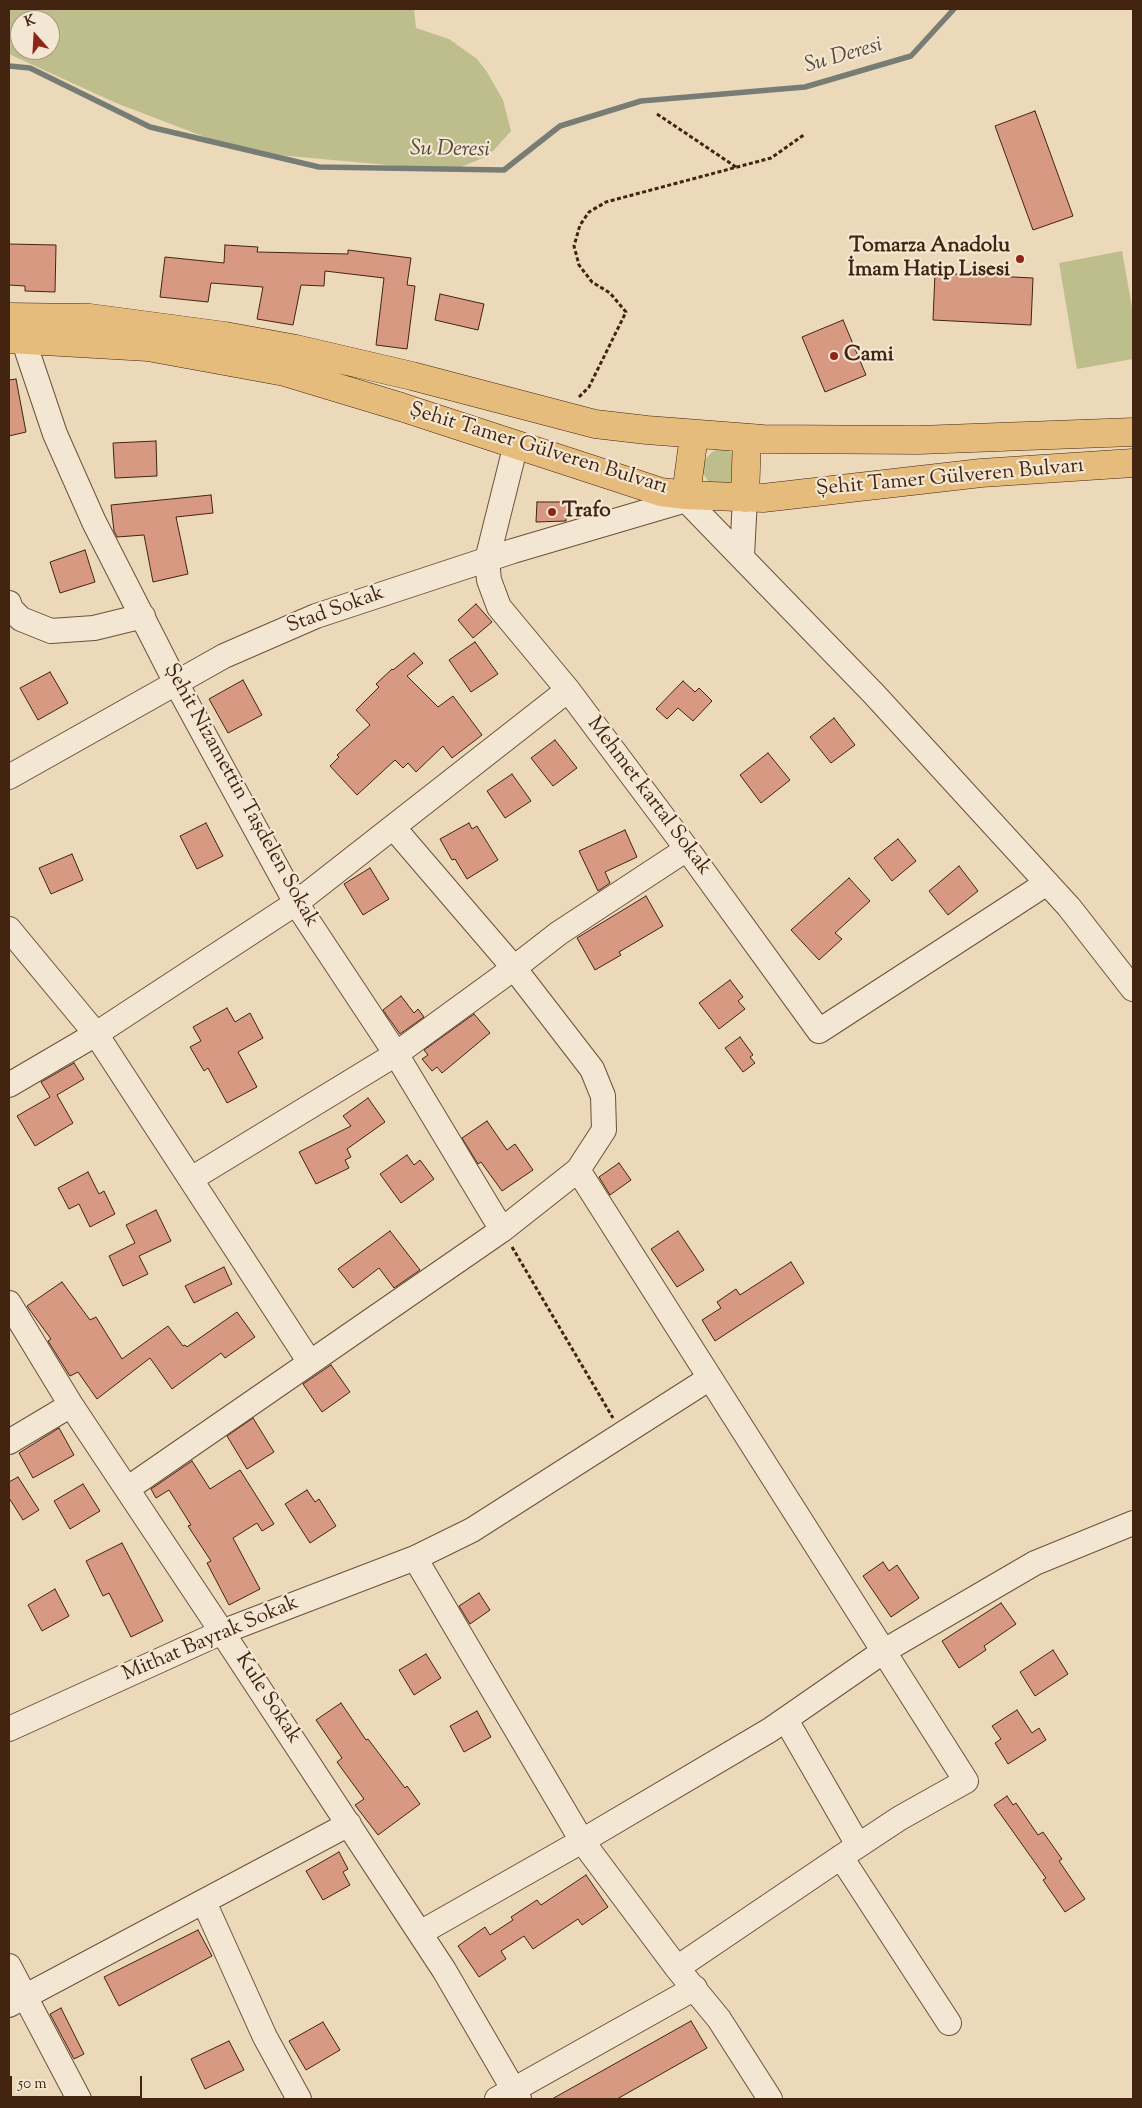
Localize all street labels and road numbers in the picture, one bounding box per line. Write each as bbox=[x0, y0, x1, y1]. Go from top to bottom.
street label: Şehit Tamer Gülveren Bulvarı bbox=[406, 399, 670, 501]
street label: Şehit Tamer Gülveren Bulvarı bbox=[815, 455, 1085, 503]
street label: Stad Sokak bbox=[284, 582, 388, 640]
street label: Şehit Nizamettin Taşdelen Sokak bbox=[157, 660, 323, 932]
street label: Mehmet kartal Sokak bbox=[580, 713, 716, 881]
street label: Mithat Bayrak Sokak bbox=[119, 1592, 303, 1688]
street label: Kule Sokak bbox=[228, 1649, 306, 1749]

